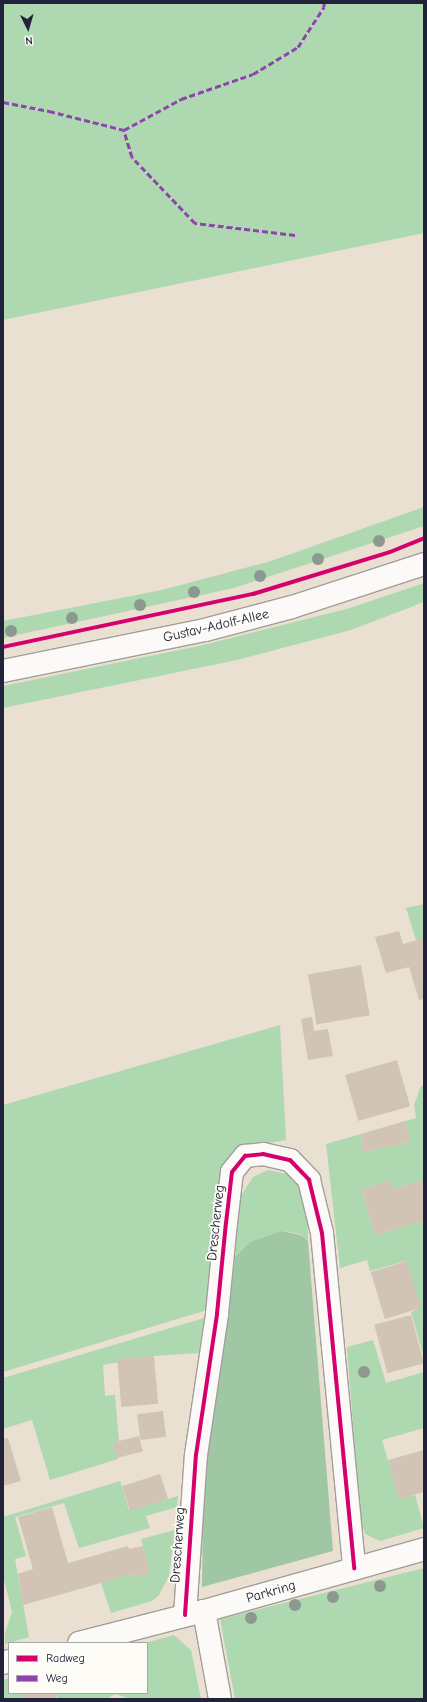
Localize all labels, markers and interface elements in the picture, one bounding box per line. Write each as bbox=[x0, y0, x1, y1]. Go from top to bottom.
north arrow bbox=[8, 8, 48, 48]
text: N bbox=[25, 34, 33, 47]
street label: Gustav-Adolf-Allee bbox=[161, 606, 271, 646]
street label: Drescherweg bbox=[204, 1184, 228, 1262]
street label: Drescherweg bbox=[167, 1506, 189, 1584]
street label: Parkring bbox=[244, 1577, 298, 1607]
legend bbox=[8, 1642, 148, 1694]
text: Radweg bbox=[46, 1651, 85, 1665]
text: Weg bbox=[46, 1671, 68, 1685]

